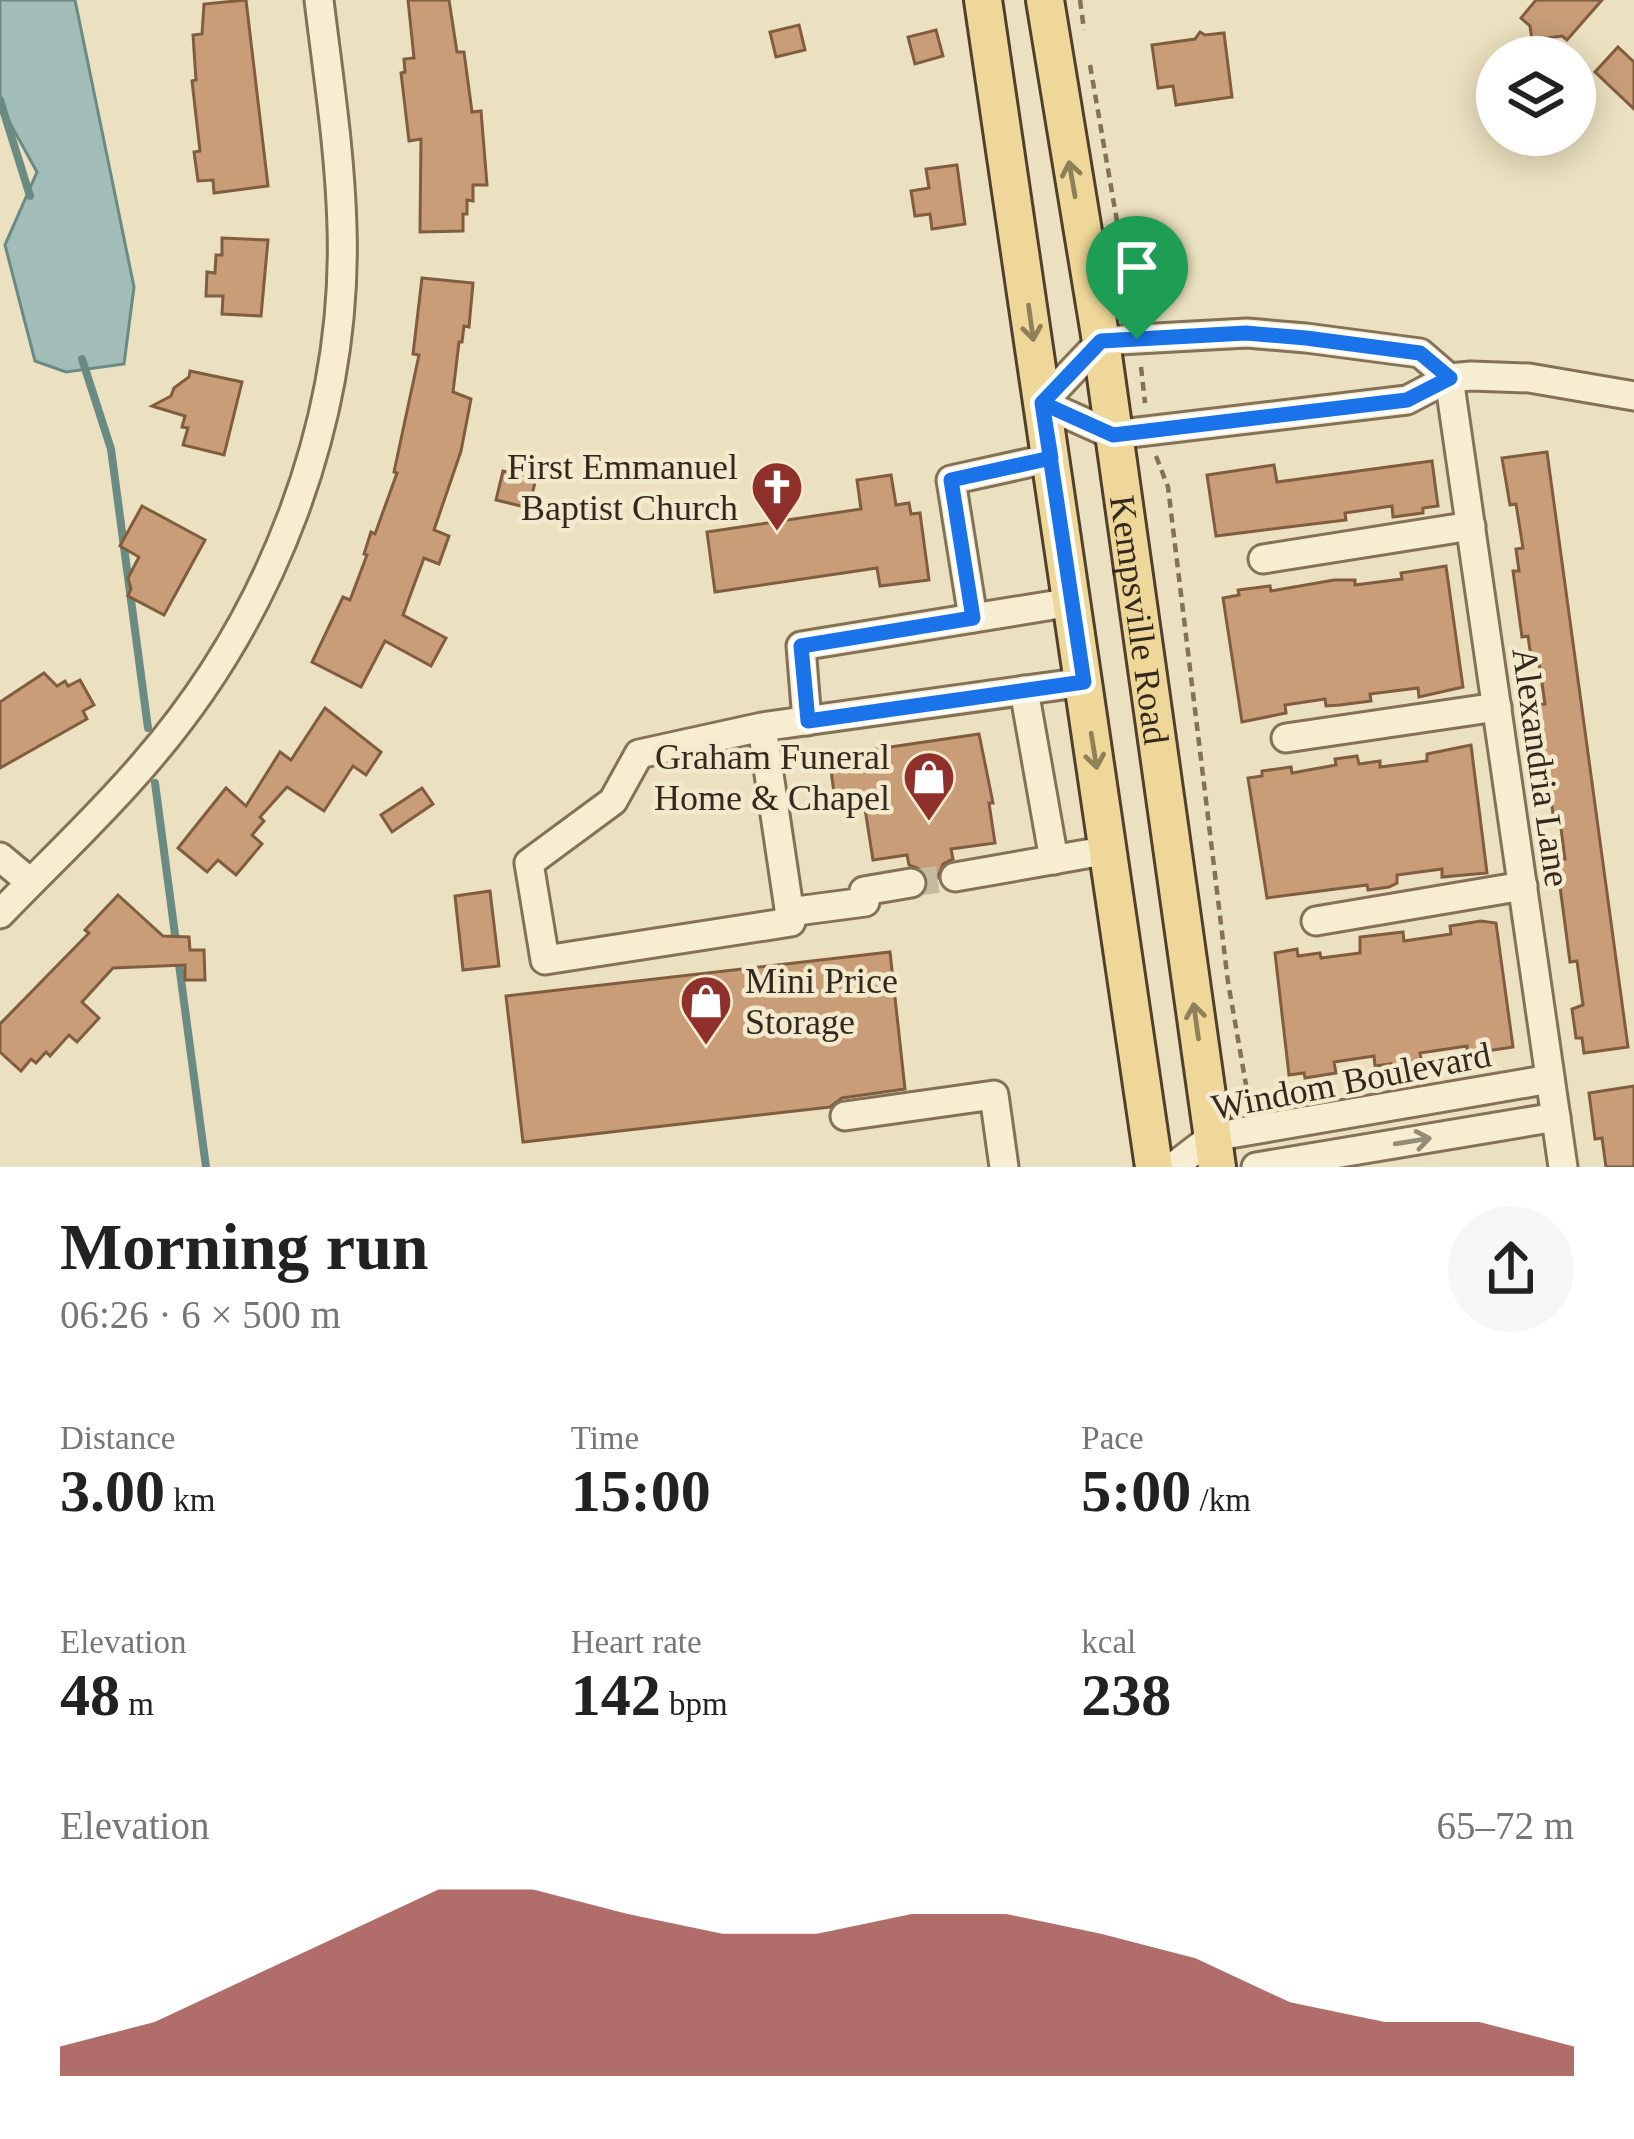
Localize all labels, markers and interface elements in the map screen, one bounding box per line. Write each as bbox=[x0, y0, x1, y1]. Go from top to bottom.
map controls bbox=[1476, 36, 1596, 156]
button: layers bbox=[1476, 36, 1596, 156]
one-way arrow bbox=[1059, 160, 1082, 199]
pin bbox=[1086, 216, 1188, 339]
icon: arrive bbox=[1104, 234, 1170, 300]
one-way arrow bbox=[1020, 303, 1043, 342]
place label: First Emmanuel Baptist Church bbox=[507, 447, 738, 528]
church icon: First Emmanuel Baptist Church bbox=[749, 459, 805, 533]
street label: Kempsville Road bbox=[1102, 493, 1176, 747]
street label: Alexandria Lane bbox=[1504, 645, 1578, 889]
one-way arrow bbox=[1083, 731, 1106, 770]
place label: Graham Funeral Home & Chapel bbox=[654, 737, 890, 818]
shop icon: Graham Funeral Home & Chapel bbox=[901, 749, 957, 823]
place label: Mini Price Storage bbox=[745, 961, 898, 1042]
shop icon: Mini Price Storage bbox=[678, 973, 734, 1047]
one-way arrow bbox=[1184, 1003, 1207, 1042]
street label: Windom Boulevard bbox=[1208, 1034, 1494, 1128]
one-way arrow bbox=[1393, 1129, 1432, 1152]
button: share bbox=[1448, 1206, 1574, 1332]
text: Morning run bbox=[60, 1210, 429, 1283]
text: 06:26 · 6 × 500 m bbox=[60, 1293, 341, 1336]
text: Distance bbox=[60, 1420, 175, 1456]
text: Time bbox=[571, 1420, 639, 1456]
text: Pace bbox=[1081, 1420, 1144, 1456]
text: 3.00 bbox=[60, 1458, 165, 1524]
text: 15:00 bbox=[571, 1458, 711, 1524]
text: 5:00 bbox=[1081, 1458, 1191, 1524]
text: km bbox=[165, 1482, 215, 1518]
text: /km bbox=[1191, 1482, 1251, 1518]
text: Elevation bbox=[60, 1624, 186, 1660]
text: Heart rate bbox=[571, 1624, 702, 1660]
text: kcal bbox=[1081, 1624, 1136, 1660]
text: 48 bbox=[60, 1662, 120, 1728]
text: 142 bbox=[571, 1662, 661, 1728]
text: 238 bbox=[1081, 1662, 1171, 1728]
text: m bbox=[120, 1686, 154, 1722]
text: bpm bbox=[661, 1686, 728, 1722]
text: Elevation bbox=[60, 1804, 209, 1847]
text: 65–72 m bbox=[1436, 1804, 1574, 1847]

